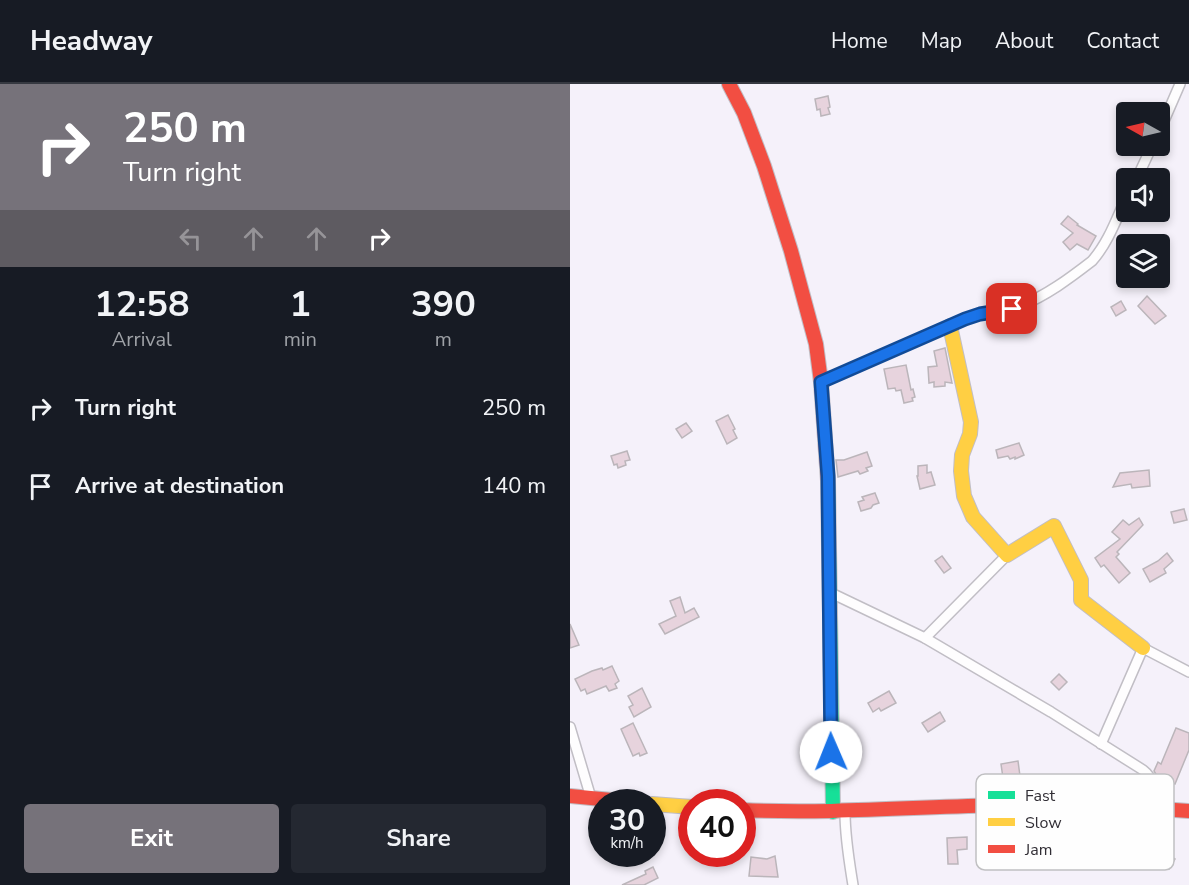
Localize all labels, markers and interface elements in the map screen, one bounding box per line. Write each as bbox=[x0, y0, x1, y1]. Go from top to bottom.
text: Headway bbox=[30, 22, 152, 60]
text: Home bbox=[831, 27, 888, 55]
text: Map bbox=[921, 27, 962, 55]
text: About bbox=[995, 27, 1053, 55]
text: Contact bbox=[1086, 27, 1159, 55]
text: 250 m bbox=[123, 100, 247, 157]
north arrow bbox=[1116, 102, 1170, 156]
map controls bbox=[1116, 102, 1170, 288]
icon: right bbox=[24, 108, 102, 186]
text: Turn right bbox=[123, 154, 241, 191]
button: sound bbox=[1116, 168, 1170, 222]
icon: left bbox=[174, 222, 207, 255]
icon: ahead bbox=[237, 222, 270, 255]
icon: ahead bbox=[300, 222, 333, 255]
icon: right bbox=[363, 222, 396, 255]
button: layers bbox=[1116, 234, 1170, 288]
text: 12:58 bbox=[94, 280, 190, 329]
text: 1 bbox=[289, 280, 311, 329]
text: 390 bbox=[411, 280, 476, 329]
pin bbox=[986, 283, 1037, 334]
icon: arrive bbox=[995, 292, 1028, 325]
text: Arrival bbox=[112, 326, 172, 353]
text: min bbox=[284, 326, 317, 353]
text: m bbox=[435, 326, 452, 353]
icon: right bbox=[24, 392, 57, 425]
text: Turn right bbox=[75, 393, 176, 423]
text: 250 m bbox=[482, 393, 546, 423]
icon: arrive bbox=[24, 470, 57, 503]
text: Arrive at destination bbox=[75, 471, 284, 501]
text: 140 m bbox=[482, 471, 546, 501]
position arrow bbox=[799, 720, 863, 784]
legend bbox=[976, 774, 1174, 870]
text: Fast bbox=[1025, 785, 1056, 807]
speed limit sign: 40 bbox=[678, 789, 756, 867]
text: 30 bbox=[609, 800, 645, 841]
button: Exit bbox=[24, 804, 279, 873]
button: Share bbox=[291, 804, 546, 873]
text: Slow bbox=[1025, 812, 1062, 834]
text: km/h bbox=[610, 833, 644, 853]
text: Jam bbox=[1024, 839, 1052, 861]

